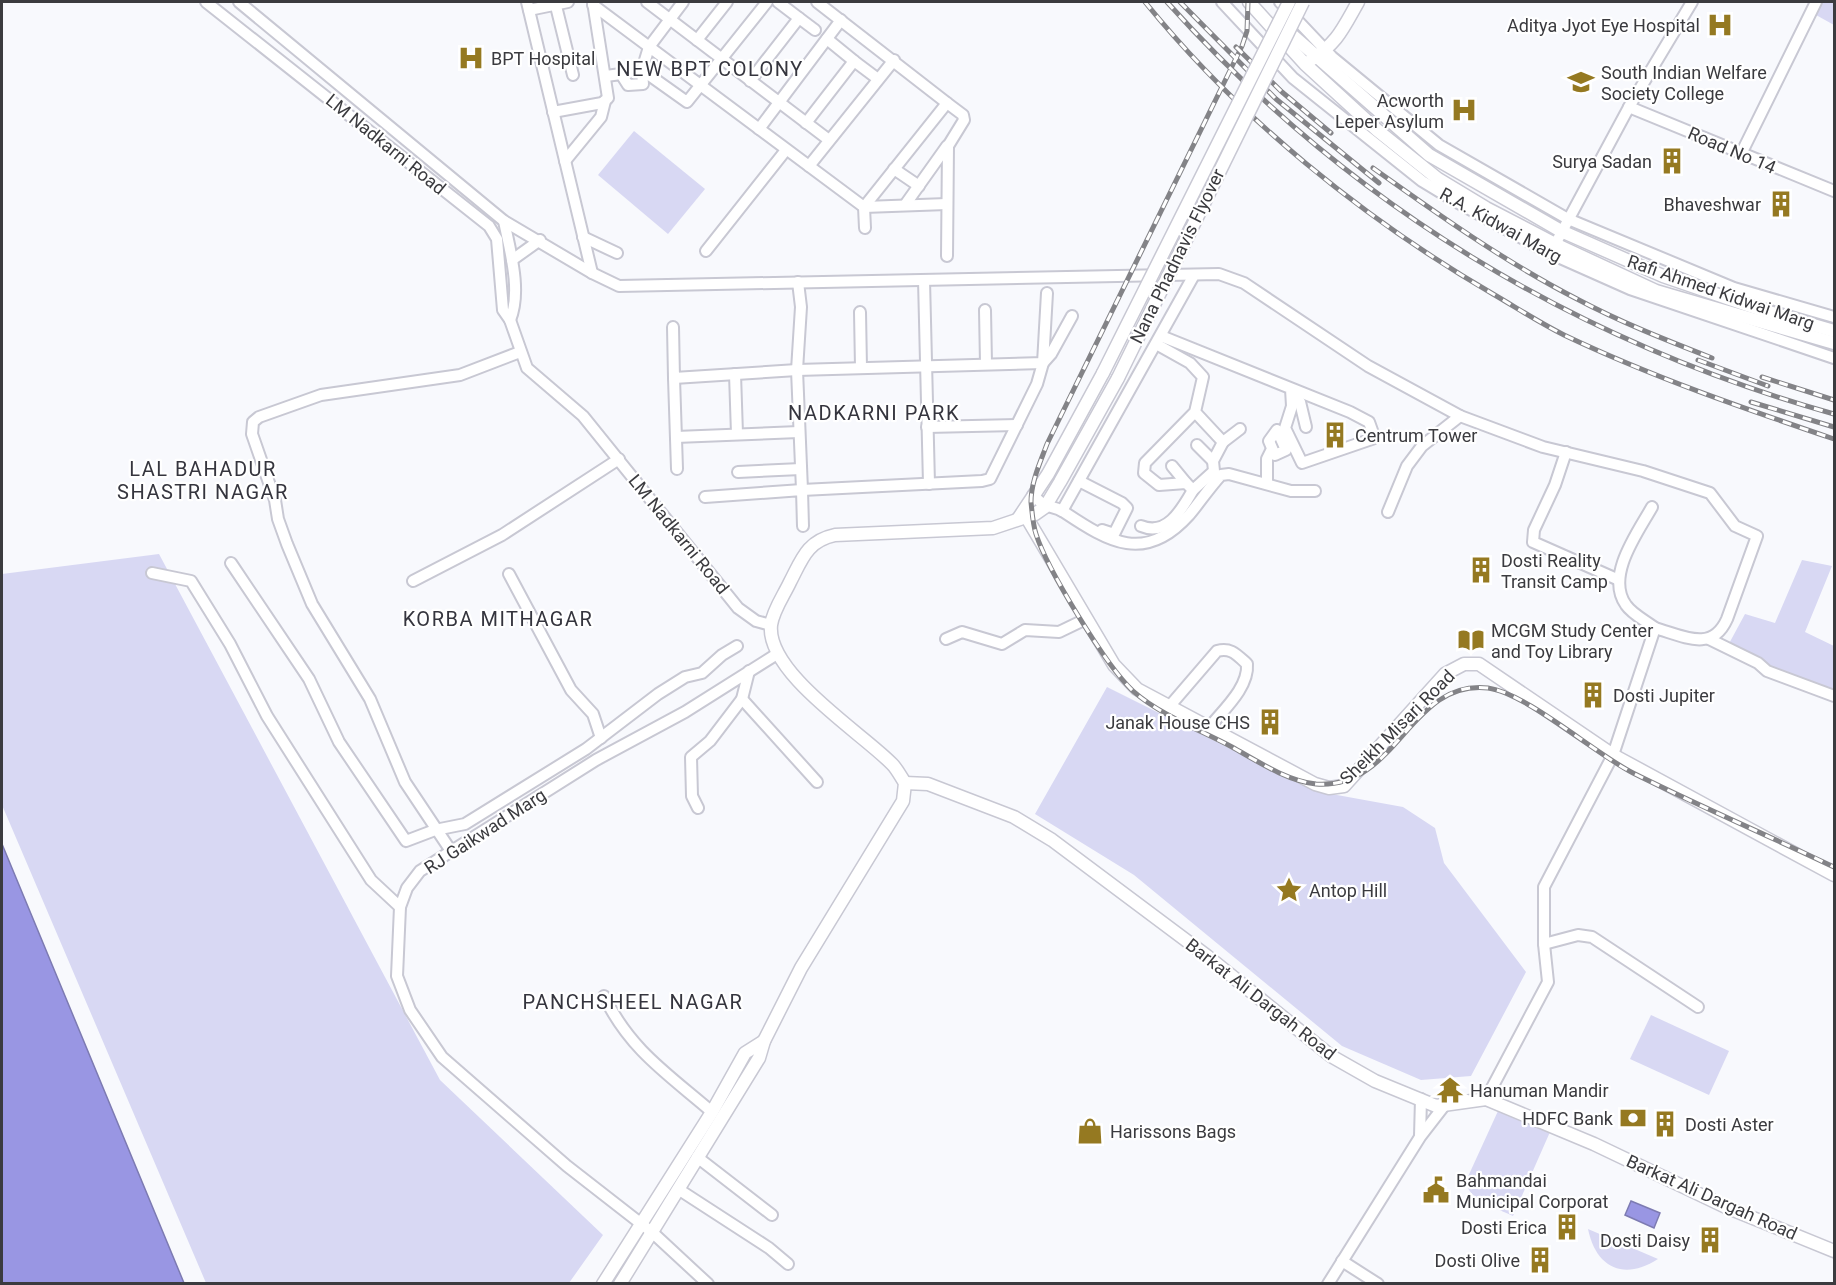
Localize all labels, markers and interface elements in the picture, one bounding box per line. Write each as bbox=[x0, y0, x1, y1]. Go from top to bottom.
hospital icon: Aditya Jyot Eye Hospital bbox=[1705, 10, 1735, 40]
place label: Aditya Jyot Eye Hospital bbox=[1507, 15, 1700, 36]
hospital icon: BPT Hospital bbox=[456, 43, 486, 73]
place label: BPT Hospital bbox=[491, 48, 595, 69]
district label: NEW BPT COLONY bbox=[616, 57, 804, 81]
place label: South Indian Welfare Society College bbox=[1601, 62, 1767, 104]
school or university icon: South Indian Welfare Society College bbox=[1566, 67, 1596, 97]
street label: LM Nadkarni Road bbox=[322, 89, 450, 199]
place label: Acworth Leper Asylum bbox=[1335, 90, 1444, 132]
hospital icon: Acworth Leper Asylum bbox=[1449, 95, 1479, 125]
street label: Road No 14 bbox=[1685, 122, 1779, 178]
building icon: Surya Sadan bbox=[1657, 146, 1687, 176]
place label: Surya Sadan bbox=[1552, 151, 1652, 172]
street label: Nana Phadnavis Flyover bbox=[1126, 165, 1228, 347]
street label: R.A. Kidwai Marg bbox=[1436, 183, 1566, 267]
building icon: Bhaveshwar bbox=[1766, 189, 1796, 219]
place label: Bhaveshwar bbox=[1663, 194, 1761, 215]
street label: Rafi Ahmed Kidwai Marg bbox=[1625, 250, 1817, 334]
district label: NADKARNI PARK bbox=[788, 401, 960, 425]
building icon: Centrum Tower bbox=[1320, 420, 1350, 450]
place label: Centrum Tower bbox=[1355, 425, 1477, 446]
district label: LAL BAHADUR SHASTRI NAGAR bbox=[117, 457, 289, 504]
street label: LM Nadkarni Road bbox=[624, 470, 734, 598]
place label: Dosti Reality Transit Camp bbox=[1501, 550, 1608, 592]
building icon: Dosti Reality Transit Camp bbox=[1466, 555, 1496, 585]
district label: KORBA MITHAGAR bbox=[403, 607, 593, 631]
place label: MCGM Study Center and Toy Library bbox=[1491, 620, 1653, 662]
library icon: MCGM Study Center and Toy Library bbox=[1456, 625, 1486, 655]
street label: Sheikh Misari Road bbox=[1335, 665, 1459, 789]
building icon: Dosti Jupiter bbox=[1578, 680, 1608, 710]
place label: Dosti Jupiter bbox=[1613, 685, 1715, 706]
building icon: Janak House CHS bbox=[1255, 707, 1285, 737]
place label: Janak House CHS bbox=[1105, 712, 1250, 733]
street label: RJ Gaikwad Marg bbox=[420, 784, 550, 878]
place icon: Antop Hill bbox=[1274, 875, 1304, 905]
place label: Antop Hill bbox=[1309, 880, 1387, 901]
street label: Barkat Ali Dargah Road bbox=[1182, 934, 1340, 1064]
district label: PANCHSHEEL NAGAR bbox=[523, 990, 743, 1014]
temple icon: Hanuman Mandir bbox=[1435, 1075, 1465, 1105]
place label: Hanuman Mandir bbox=[1470, 1080, 1609, 1101]
bank icon: HDFC Bank bbox=[1618, 1103, 1648, 1133]
place label: HDFC Bank bbox=[1522, 1108, 1614, 1129]
building icon: Dosti Aster bbox=[1650, 1109, 1680, 1139]
place label: Dosti Aster bbox=[1685, 1114, 1774, 1135]
shop icon: Harissons Bags bbox=[1075, 1116, 1105, 1146]
place label: Harissons Bags bbox=[1110, 1121, 1236, 1142]
street label: Barkat Ali Dargah Road bbox=[1623, 1150, 1801, 1244]
place label: Bahmandai Municipal Corporat bbox=[1456, 1170, 1608, 1212]
public building icon: Bahmandai Municipal Corporat bbox=[1421, 1175, 1451, 1205]
building icon: Dosti Erica bbox=[1552, 1212, 1582, 1242]
place label: Dosti Erica bbox=[1461, 1217, 1547, 1238]
building icon: Dosti Daisy bbox=[1695, 1225, 1725, 1255]
place label: Dosti Daisy bbox=[1600, 1230, 1690, 1251]
building icon: Dosti Olive bbox=[1525, 1245, 1555, 1275]
place label: Dosti Olive bbox=[1435, 1250, 1520, 1271]

